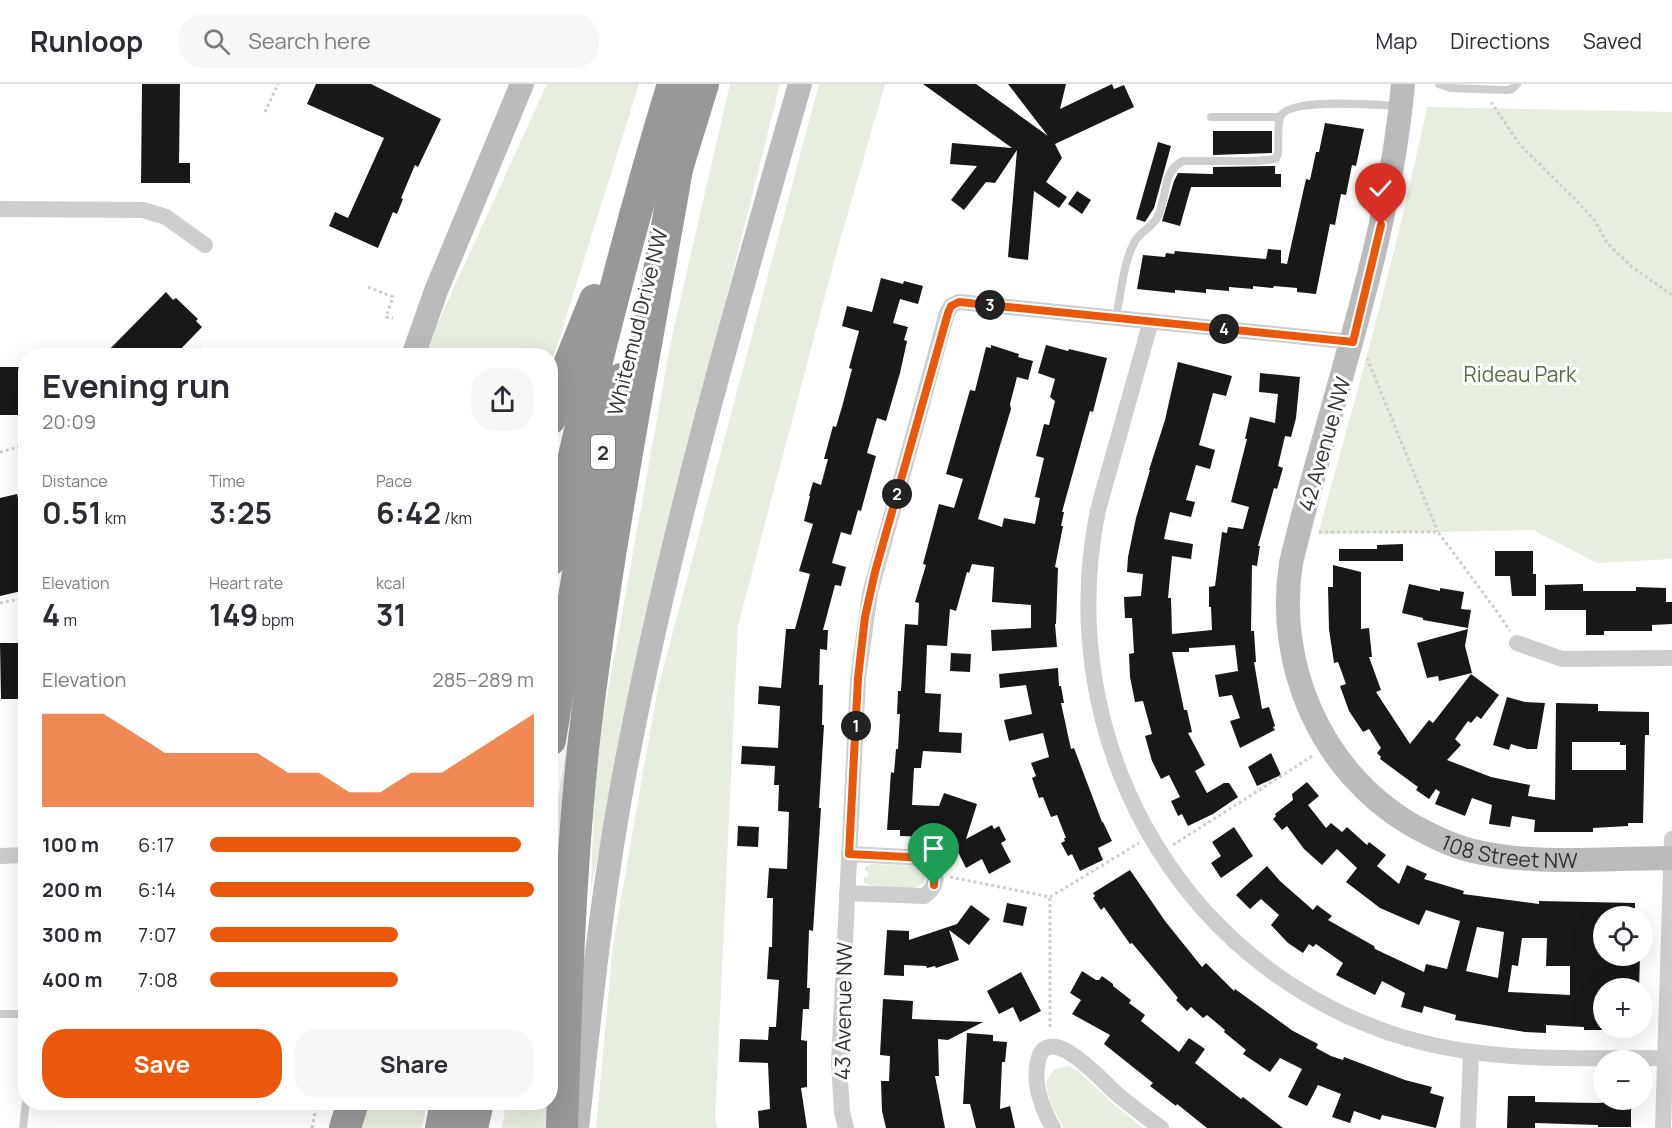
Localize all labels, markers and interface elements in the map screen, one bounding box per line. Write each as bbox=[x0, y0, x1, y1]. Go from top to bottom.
search box bbox=[179, 14, 599, 68]
text: Runloop bbox=[30, 22, 143, 60]
icon: search bbox=[200, 25, 233, 58]
text: Search here bbox=[248, 26, 371, 56]
text: Map bbox=[1376, 27, 1417, 55]
text: Directions bbox=[1450, 27, 1550, 55]
text: Saved bbox=[1583, 27, 1642, 55]
pin bbox=[1355, 163, 1406, 225]
icon: check bbox=[1364, 172, 1397, 205]
street label: Whitemud Drive NW bbox=[600, 226, 674, 418]
pin: 3 bbox=[975, 290, 1005, 320]
text: 3 bbox=[985, 294, 995, 316]
pin: 4 bbox=[1209, 314, 1239, 344]
text: 4 bbox=[1219, 318, 1229, 340]
park label: Rideau Park bbox=[1464, 360, 1577, 388]
text: Evening run bbox=[42, 363, 230, 408]
button: share bbox=[471, 368, 534, 431]
street label: 42 Avenue NW bbox=[1291, 373, 1357, 515]
text: 20:09 bbox=[42, 408, 96, 435]
road number: 2 bbox=[591, 435, 615, 469]
text: Distance bbox=[42, 470, 108, 492]
text: Time bbox=[209, 470, 245, 492]
text: Pace bbox=[376, 470, 412, 492]
pin: 2 bbox=[882, 479, 912, 509]
text: 2 bbox=[892, 483, 902, 505]
text: 0.51 bbox=[42, 492, 102, 533]
text: 3:25 bbox=[209, 492, 272, 533]
text: 6:42 bbox=[376, 492, 441, 533]
text: km bbox=[102, 507, 126, 529]
text: /km bbox=[441, 507, 472, 529]
text: Elevation bbox=[42, 572, 110, 594]
text: Heart rate bbox=[209, 572, 283, 594]
text: kcal bbox=[376, 572, 405, 594]
text: 4 bbox=[42, 594, 60, 635]
text: 149 bbox=[209, 594, 258, 635]
text: 31 bbox=[376, 594, 407, 635]
text: m bbox=[60, 609, 77, 631]
text: bpm bbox=[258, 609, 294, 631]
text: Elevation bbox=[42, 666, 126, 693]
text: 285–289 m bbox=[432, 666, 534, 693]
pin: 1 bbox=[841, 711, 871, 741]
text: 1 bbox=[852, 715, 860, 737]
pin bbox=[908, 823, 959, 885]
street label: 108 Street NW bbox=[1437, 828, 1578, 874]
text: 100 m bbox=[42, 831, 99, 858]
text: 6:17 bbox=[138, 831, 174, 858]
icon: arrive bbox=[917, 832, 950, 865]
text: 200 m bbox=[42, 876, 102, 903]
text: 6:14 bbox=[138, 876, 176, 903]
map controls bbox=[1593, 906, 1653, 1110]
button: locate bbox=[1593, 906, 1653, 966]
text: 300 m bbox=[42, 921, 102, 948]
text: 7:07 bbox=[138, 921, 176, 948]
street label: 43 Avenue NW bbox=[828, 941, 858, 1080]
text: 400 m bbox=[42, 966, 102, 993]
text: 7:08 bbox=[138, 966, 178, 993]
button: + bbox=[1593, 978, 1653, 1038]
button: Save bbox=[42, 1029, 282, 1098]
button: Share bbox=[294, 1029, 534, 1098]
button: − bbox=[1593, 1050, 1653, 1110]

